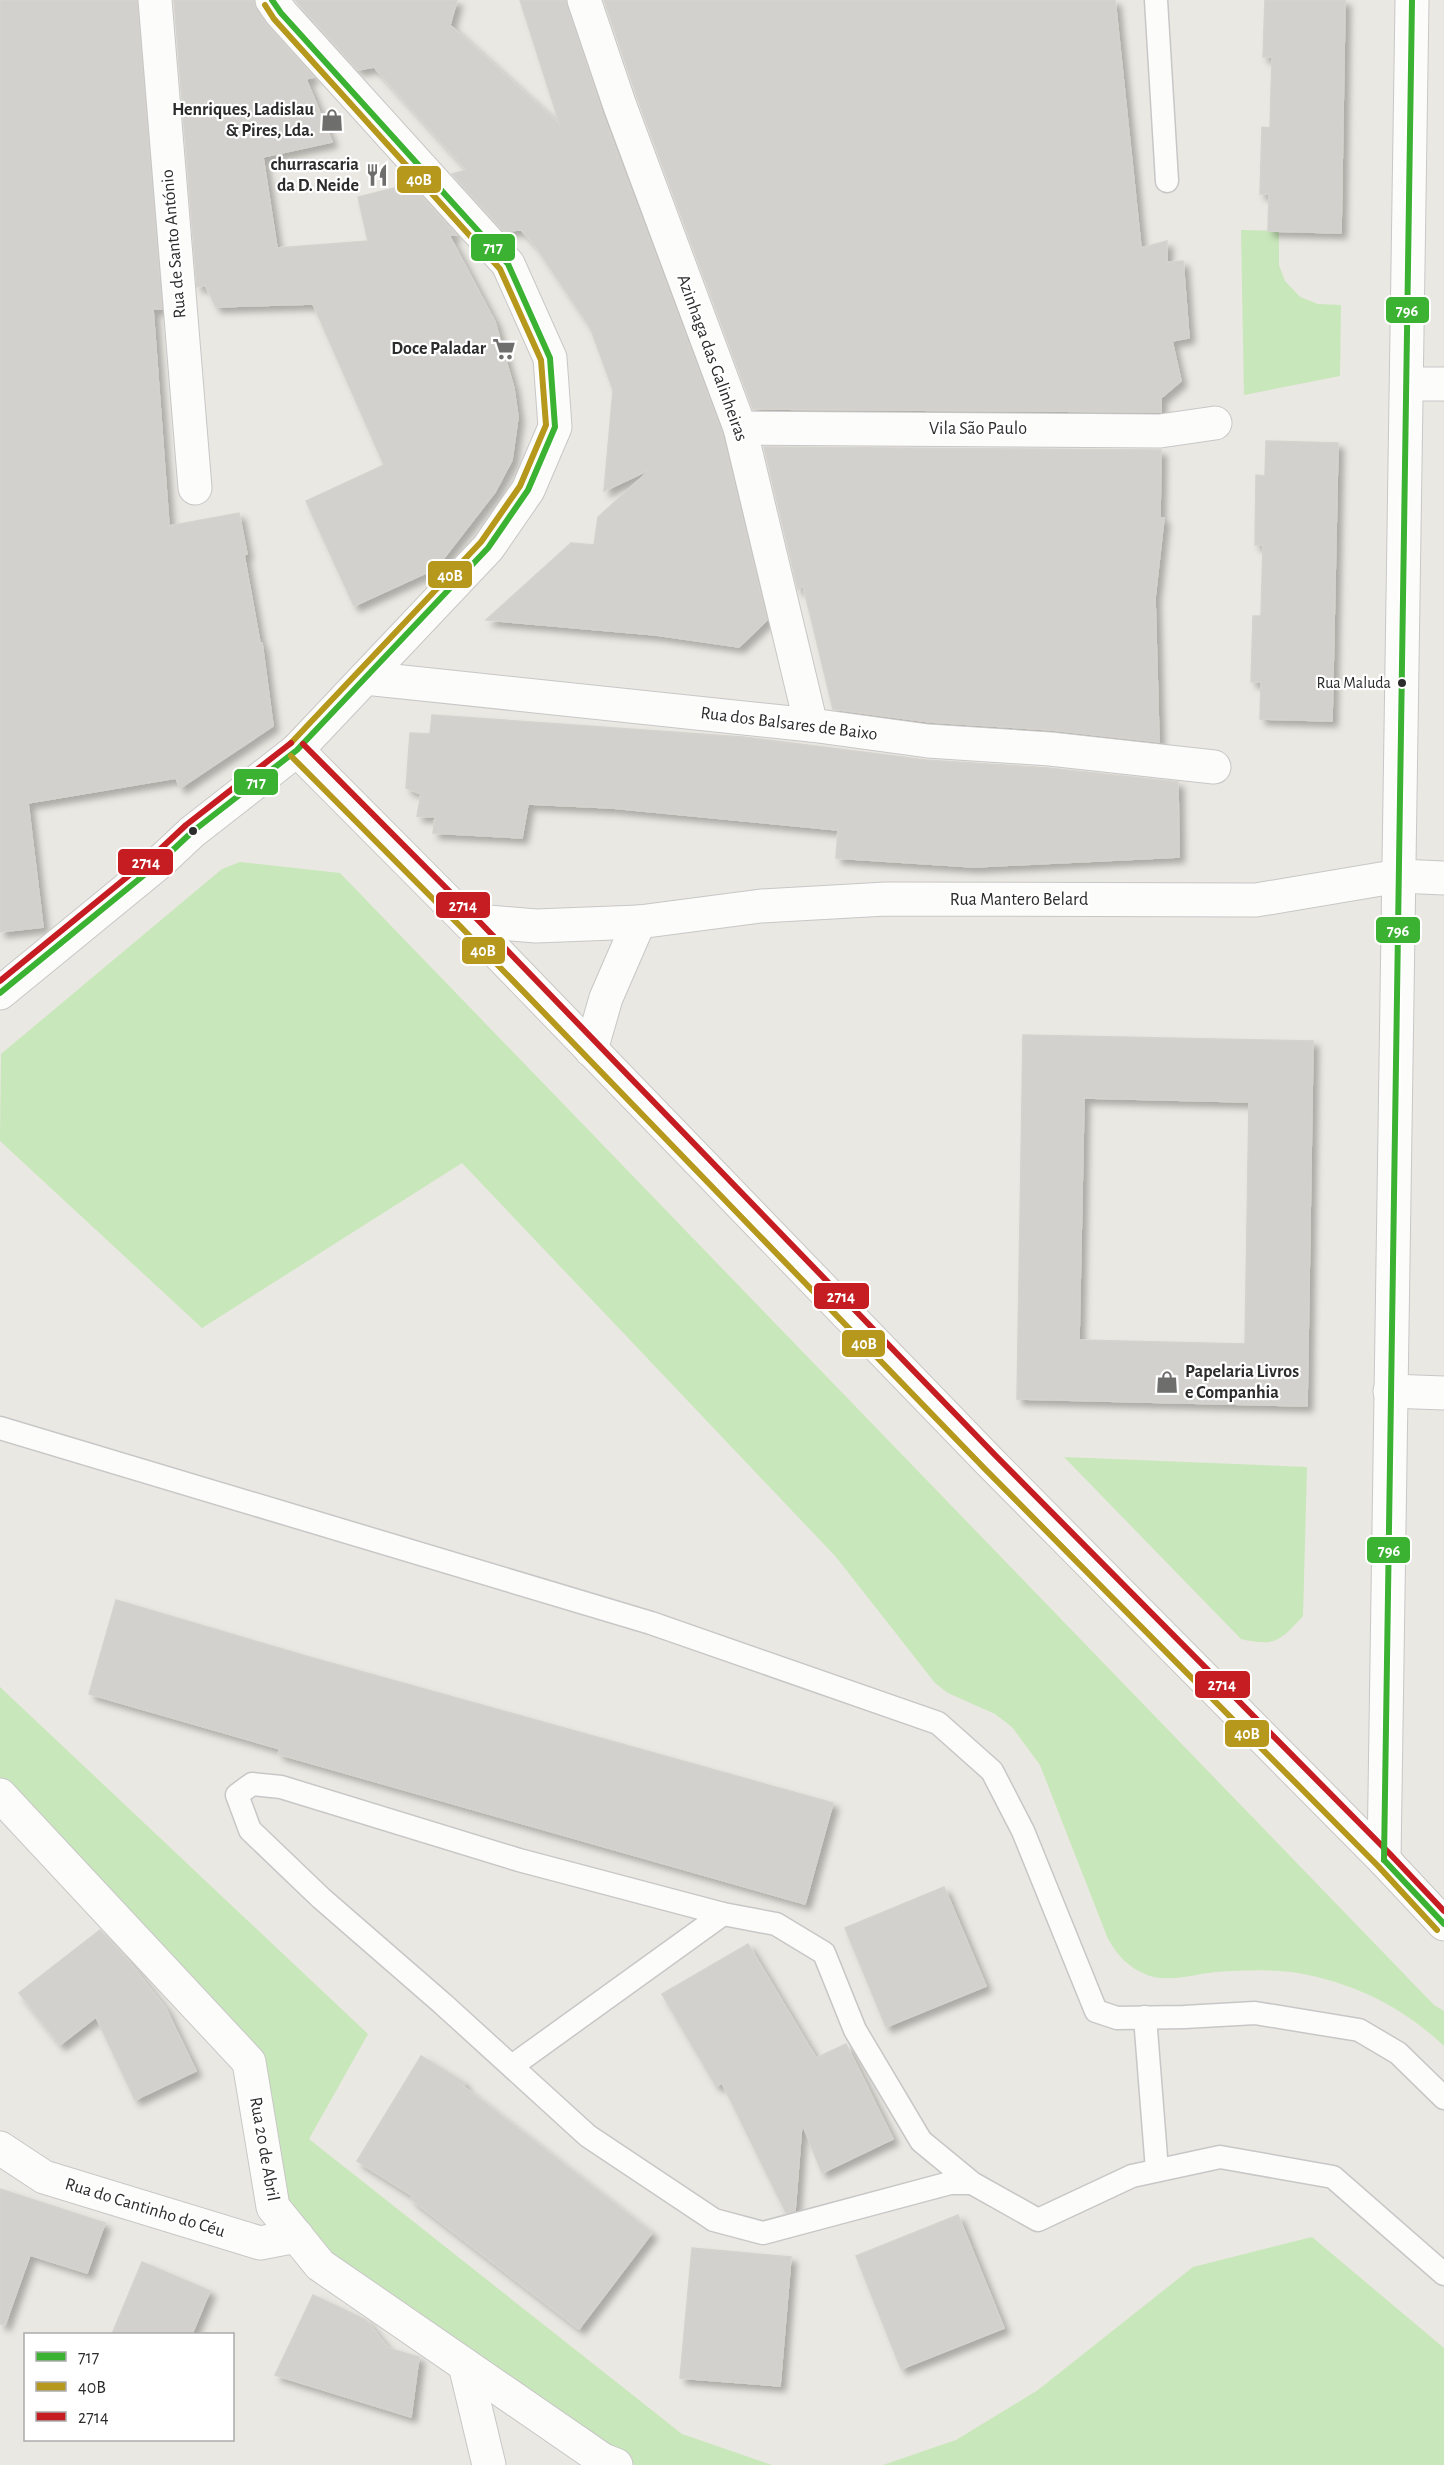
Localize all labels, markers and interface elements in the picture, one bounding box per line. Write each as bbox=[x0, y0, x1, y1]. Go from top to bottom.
place label: Henriques, Ladislau & Pires, Lda. bbox=[172, 101, 315, 140]
shop icon: Henriques, Ladislau & Pires, Lda. bbox=[319, 107, 345, 133]
place label: churrascaria da D. Neide bbox=[270, 156, 359, 195]
restaurant icon: churrascaria da D. Neide bbox=[364, 162, 390, 188]
line badge: 40B bbox=[396, 165, 442, 194]
street label: Rua de Santo António bbox=[158, 168, 189, 319]
text: 40B bbox=[406, 172, 432, 188]
line badge: 717 bbox=[470, 233, 516, 262]
text: 717 bbox=[483, 240, 503, 256]
street label: Azinhaga das Galinheiras bbox=[673, 272, 751, 444]
line badge: 796 bbox=[1385, 296, 1430, 324]
text: 796 bbox=[1396, 303, 1418, 319]
supermarket icon: Doce Paladar bbox=[491, 336, 517, 362]
place label: Doce Paladar bbox=[391, 340, 487, 358]
street label: Vila São Paulo bbox=[929, 420, 1027, 438]
line badge: 40B bbox=[427, 560, 473, 589]
text: 40B bbox=[437, 568, 463, 584]
place label: Rua Maluda bbox=[1317, 675, 1391, 691]
marker: Rua Maluda bbox=[1396, 677, 1408, 689]
street label: Rua dos Balsares de Baixo bbox=[699, 704, 879, 744]
line badge: 717 bbox=[233, 768, 279, 796]
text: 717 bbox=[246, 775, 266, 791]
unlabelled marker bbox=[187, 825, 199, 837]
line badge: 2714 bbox=[117, 848, 174, 876]
text: 2714 bbox=[132, 855, 160, 871]
line badge: 2714 bbox=[435, 891, 491, 919]
street label: Rua Mantero Belard bbox=[950, 891, 1088, 909]
text: 2714 bbox=[449, 898, 477, 914]
line badge: 796 bbox=[1375, 916, 1421, 944]
text: 796 bbox=[1387, 923, 1409, 939]
line badge: 40B bbox=[461, 936, 506, 965]
text: 40B bbox=[470, 943, 496, 959]
line badge: 2714 bbox=[813, 1282, 870, 1310]
text: 2714 bbox=[827, 1289, 855, 1305]
line badge: 40B bbox=[841, 1329, 886, 1358]
text: 40B bbox=[851, 1336, 877, 1352]
place label: Papelaria Livros e Companhia bbox=[1185, 1363, 1299, 1402]
shop icon: Papelaria Livros e Companhia bbox=[1154, 1369, 1180, 1395]
line badge: 796 bbox=[1366, 1536, 1411, 1564]
text: 796 bbox=[1378, 1543, 1400, 1559]
line badge: 2714 bbox=[1194, 1670, 1251, 1699]
text: 2714 bbox=[1208, 1677, 1236, 1693]
line badge: 40B bbox=[1224, 1719, 1270, 1748]
text: 40B bbox=[1234, 1726, 1260, 1742]
street label: Rua 20 de Abril bbox=[246, 2096, 282, 2202]
street label: Rua do Cantinho do Céu bbox=[63, 2175, 227, 2241]
legend bbox=[24, 2333, 234, 2441]
text: 717 bbox=[78, 2349, 99, 2367]
text: 40B bbox=[78, 2379, 106, 2397]
text: 2714 bbox=[78, 2409, 109, 2427]

